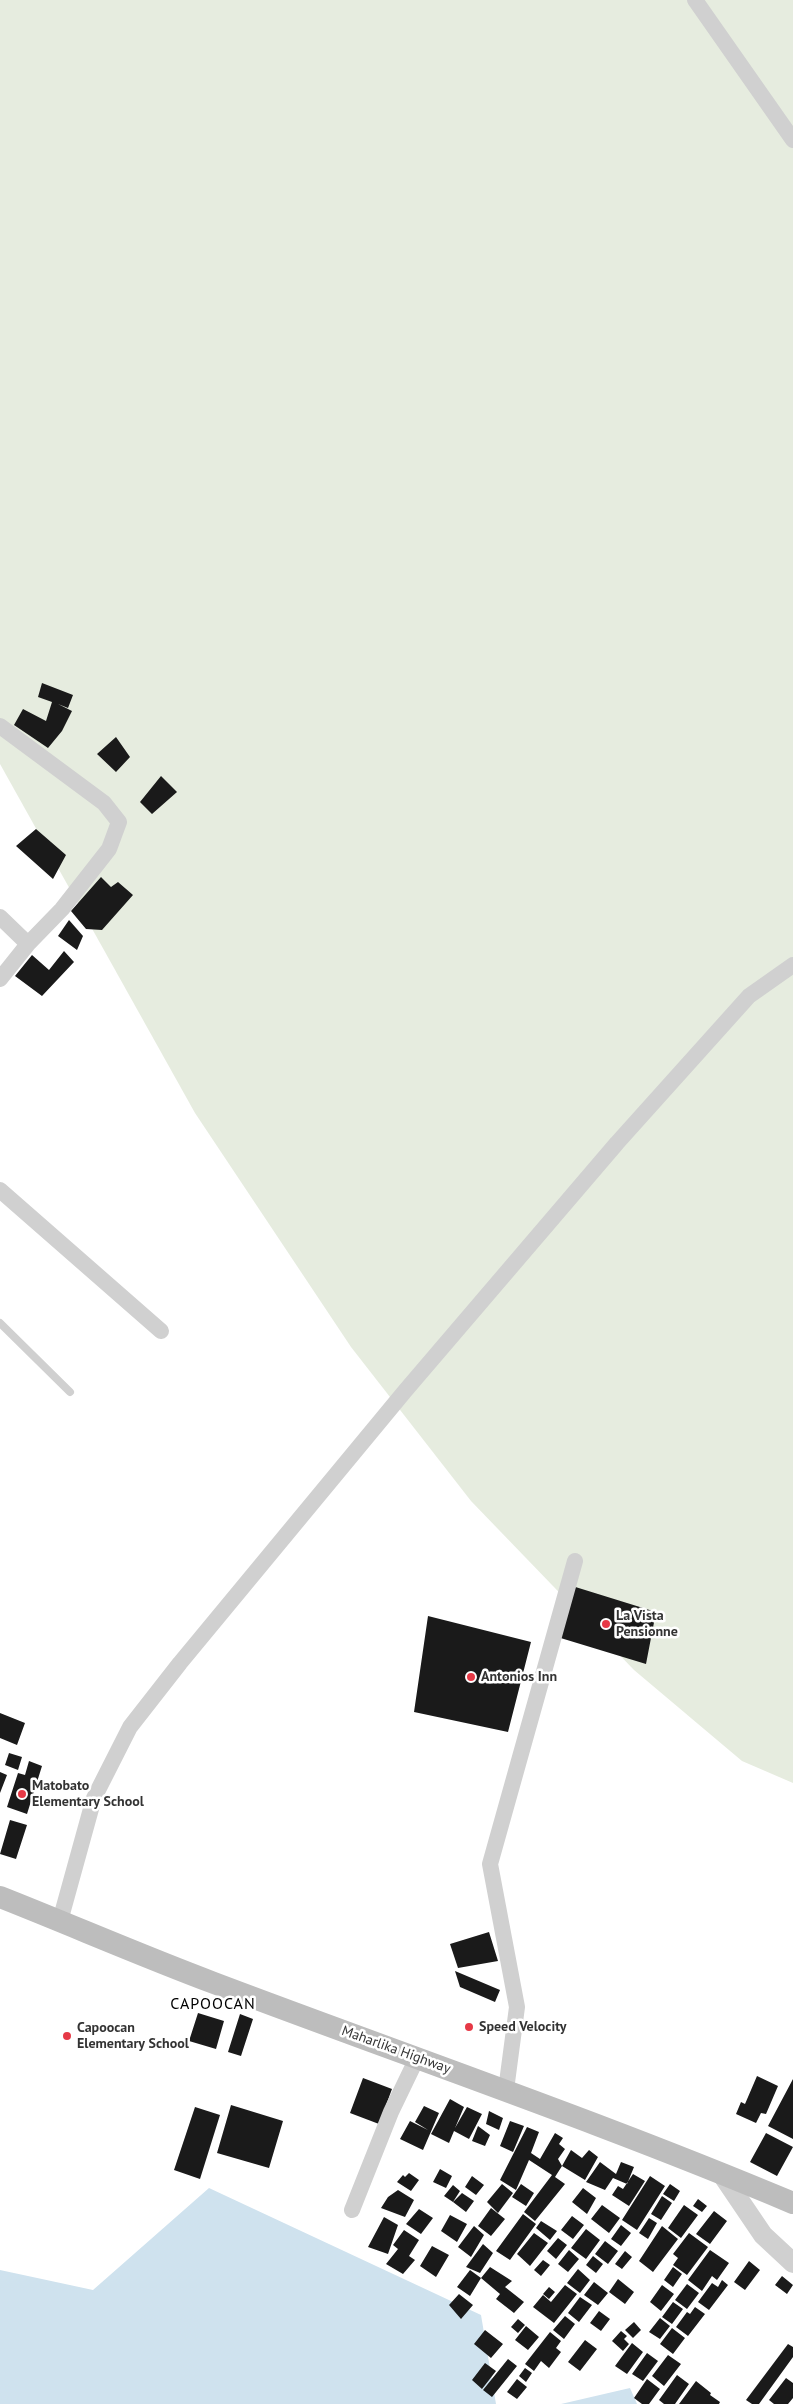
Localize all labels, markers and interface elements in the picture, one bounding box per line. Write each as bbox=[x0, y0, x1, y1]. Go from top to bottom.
place label: La Vista Pensionne bbox=[616, 1608, 678, 1640]
marker: La Vista Pensionne bbox=[600, 1618, 612, 1630]
place label: Antonios Inn bbox=[481, 1669, 557, 1685]
marker: Antonios Inn bbox=[465, 1671, 477, 1683]
place label: Matobato Elementary School bbox=[32, 1778, 144, 1810]
marker: Matobato Elementary School bbox=[16, 1788, 28, 1800]
district label: CAPOOCAN bbox=[169, 1994, 257, 2014]
place label: Speed Velocity bbox=[479, 2019, 566, 2035]
place label: Capoocan Elementary School bbox=[77, 2020, 189, 2052]
marker: Speed Velocity bbox=[463, 2021, 475, 2033]
street label: Maharlika Highway bbox=[339, 2022, 453, 2078]
marker: Capoocan Elementary School bbox=[61, 2030, 73, 2042]

